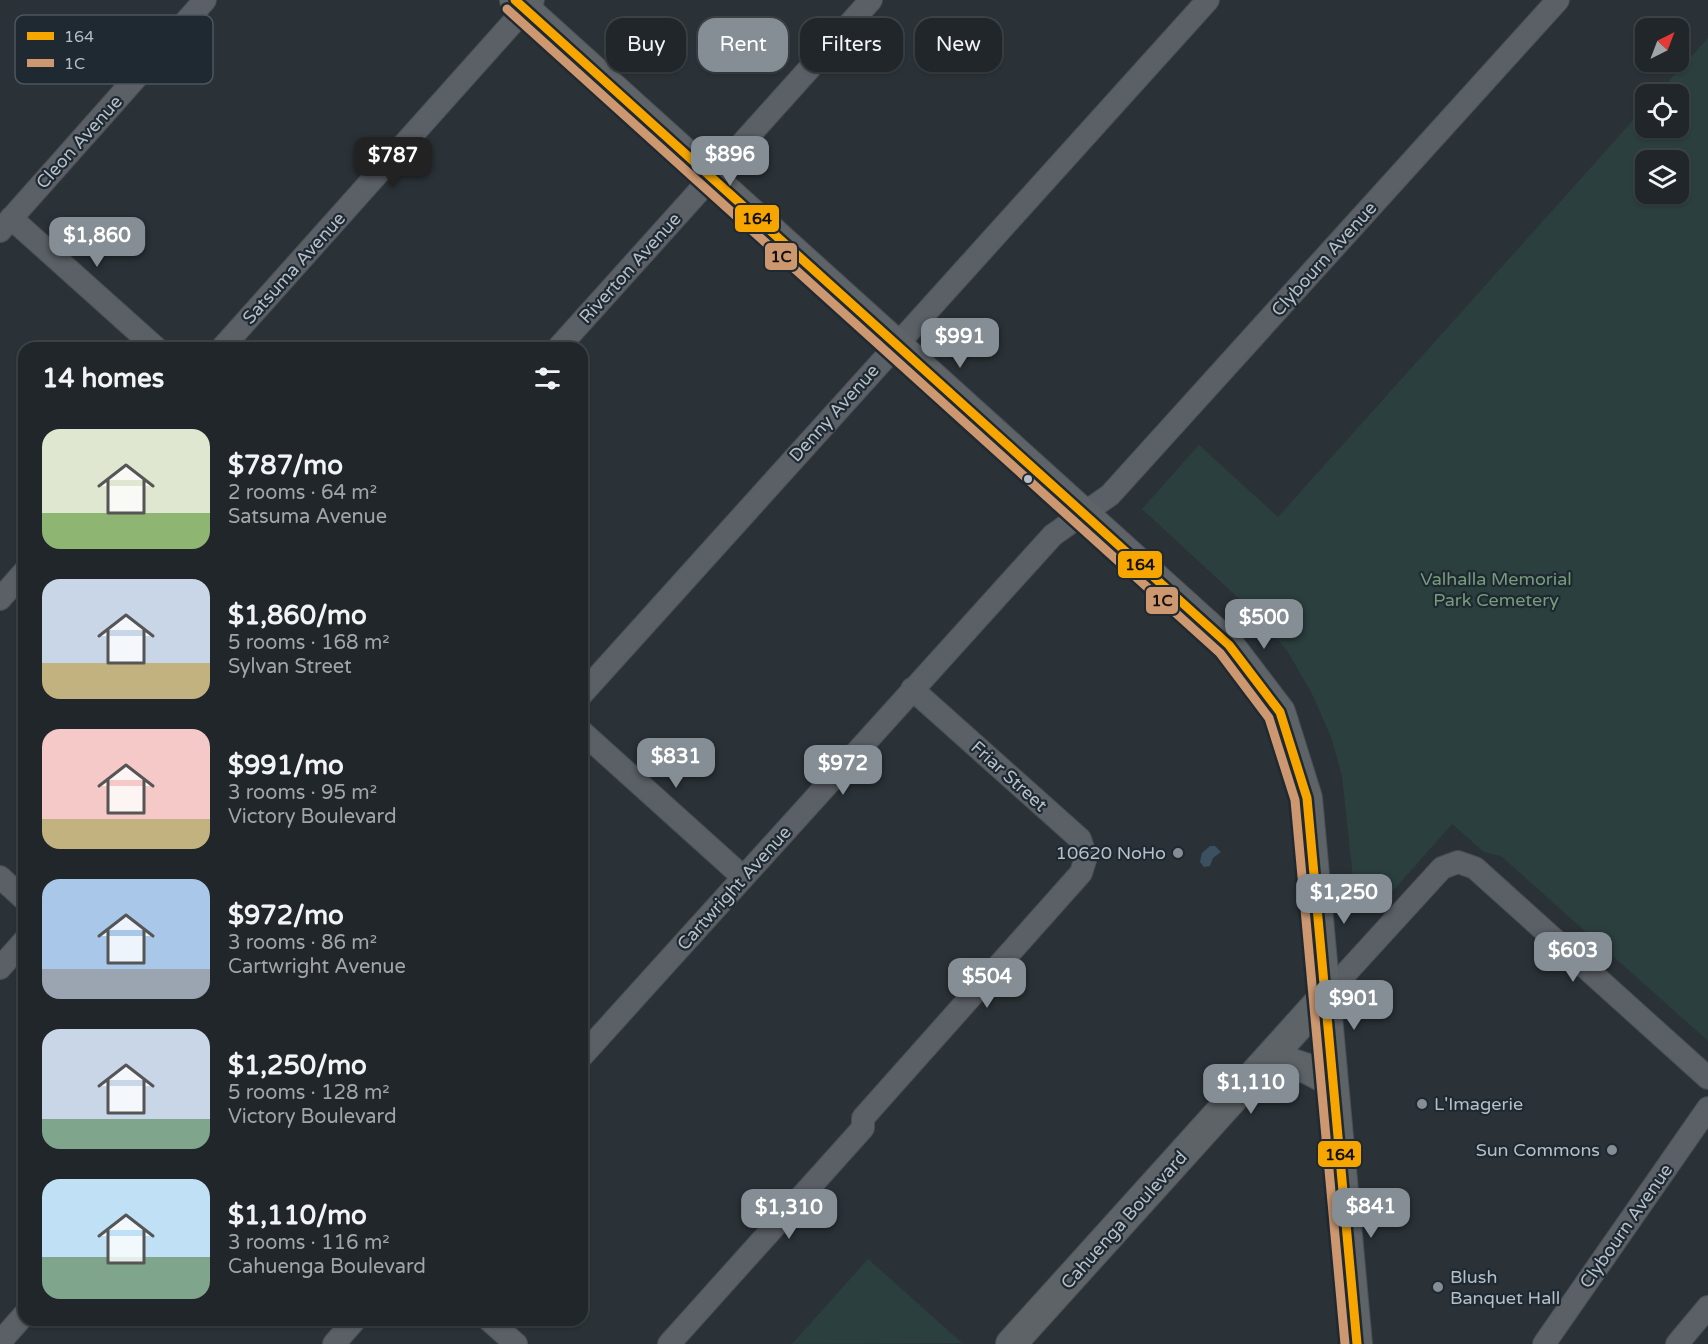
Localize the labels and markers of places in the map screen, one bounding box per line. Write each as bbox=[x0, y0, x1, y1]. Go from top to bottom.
pin: $896 bbox=[694, 136, 766, 187]
pin: $787 bbox=[357, 137, 429, 188]
pin: $1,860 bbox=[48, 217, 146, 268]
pin: $991 bbox=[924, 318, 996, 369]
unlabelled marker bbox=[1022, 473, 1034, 485]
pin: $500 bbox=[1228, 599, 1300, 650]
pin: $831 bbox=[640, 738, 712, 789]
pin: $972 bbox=[807, 745, 879, 796]
place label: 10620 NoHo bbox=[1056, 842, 1166, 864]
marker: 10620 NoHo bbox=[1171, 846, 1185, 860]
pin: $1,250 bbox=[1295, 874, 1393, 925]
pin: $603 bbox=[1537, 932, 1609, 983]
pin: $504 bbox=[951, 958, 1023, 1009]
pin: $901 bbox=[1318, 980, 1390, 1031]
pin: $1,110 bbox=[1202, 1064, 1300, 1115]
place label: L'Imagerie bbox=[1434, 1093, 1523, 1115]
marker: L'Imagerie bbox=[1415, 1097, 1429, 1111]
place label: Sun Commons bbox=[1476, 1139, 1600, 1161]
marker: Sun Commons bbox=[1605, 1143, 1619, 1157]
pin: $841 bbox=[1335, 1188, 1407, 1239]
pin: $1,310 bbox=[740, 1189, 838, 1240]
place label: Blush Banquet Hall bbox=[1450, 1266, 1560, 1309]
marker: Blush Banquet Hall bbox=[1431, 1280, 1445, 1294]

